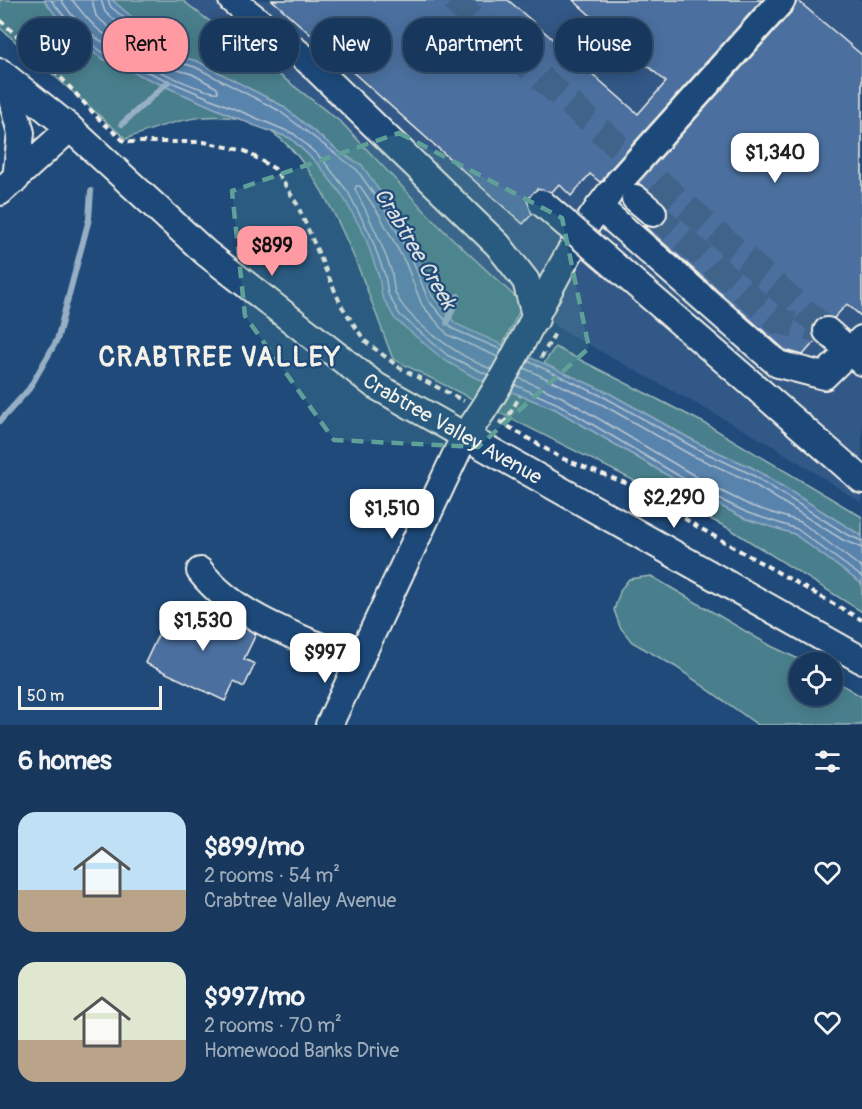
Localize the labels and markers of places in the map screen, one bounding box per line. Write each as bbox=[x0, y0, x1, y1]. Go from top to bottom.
pin: $1,340 bbox=[726, 133, 824, 184]
pin: $899 bbox=[236, 226, 308, 277]
pin: $2,290 bbox=[625, 478, 723, 529]
pin: $1,510 bbox=[343, 489, 441, 540]
pin: $1,530 bbox=[154, 601, 252, 652]
pin: $997 bbox=[289, 633, 361, 684]

